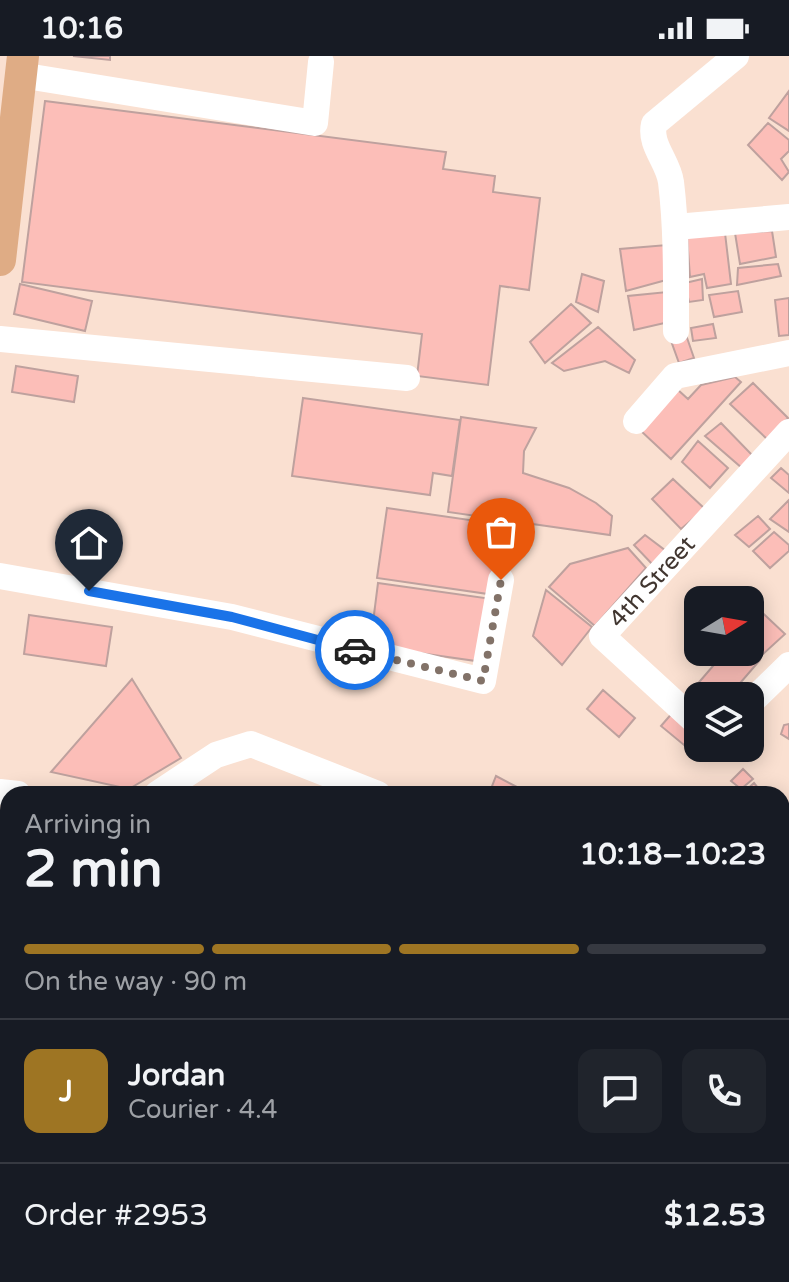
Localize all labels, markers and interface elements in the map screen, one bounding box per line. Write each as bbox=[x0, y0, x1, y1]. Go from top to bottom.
text: 10:16 bbox=[40, 10, 123, 47]
pin bbox=[467, 498, 535, 580]
pin bbox=[55, 509, 123, 591]
icon: bag bbox=[479, 510, 523, 554]
icon: home bbox=[67, 521, 111, 565]
street label: 4th Street bbox=[603, 530, 701, 633]
north arrow bbox=[684, 586, 764, 666]
map controls bbox=[684, 586, 764, 762]
courier bbox=[315, 610, 395, 690]
icon: car bbox=[333, 628, 377, 672]
button: layers bbox=[684, 682, 764, 762]
text: Arriving in bbox=[24, 809, 151, 840]
text: 10:18–10:23 bbox=[579, 836, 766, 873]
text: 2 min bbox=[24, 838, 163, 901]
text: On the way · 90 m bbox=[24, 966, 247, 997]
button: chat bbox=[578, 1049, 662, 1133]
button: phone bbox=[682, 1049, 766, 1133]
text: Jordan bbox=[128, 1057, 225, 1094]
text: J bbox=[59, 1073, 73, 1110]
text: Courier · 4.4 bbox=[128, 1094, 278, 1125]
text: Order #2953 bbox=[24, 1197, 208, 1234]
text: $12.53 bbox=[664, 1197, 766, 1234]

